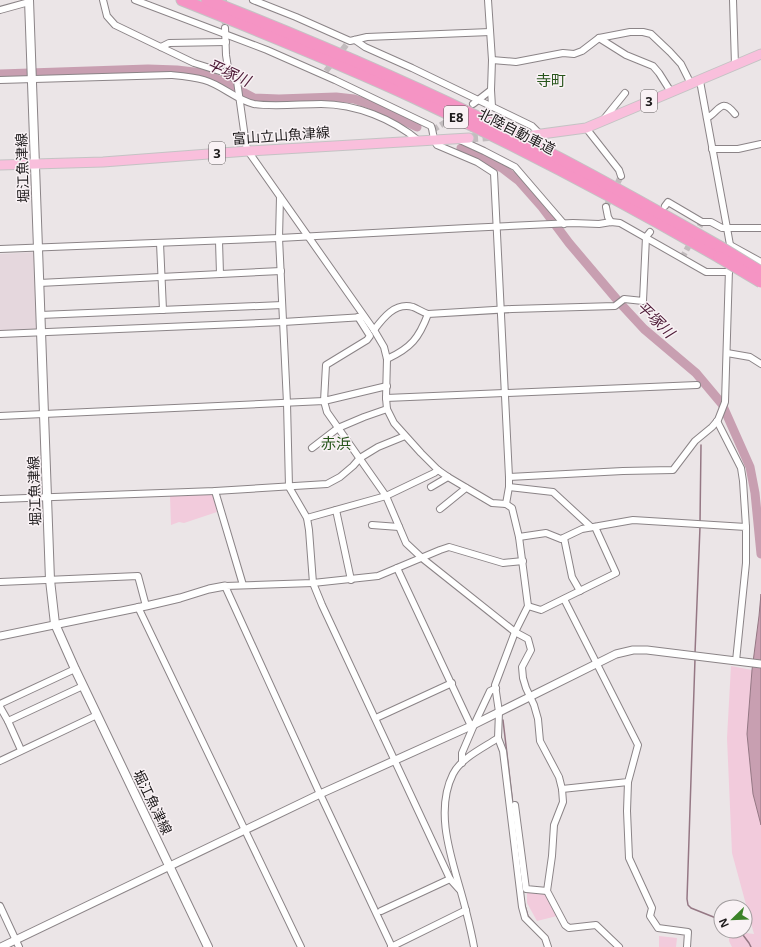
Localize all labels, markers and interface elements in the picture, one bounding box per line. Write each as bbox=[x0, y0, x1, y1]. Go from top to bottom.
water label: 平塚川 bbox=[204, 54, 255, 91]
district label: 寺町 bbox=[536, 70, 566, 90]
road number: 3 bbox=[641, 90, 657, 112]
street label: 北陸自動車道 bbox=[475, 103, 559, 159]
road number: E8 bbox=[444, 106, 468, 128]
street label: 富山立山魚津線 bbox=[231, 122, 331, 148]
street label: 堀江魚津線 bbox=[11, 133, 33, 203]
road number: 3 bbox=[209, 142, 225, 164]
water label: 平塚川 bbox=[633, 296, 681, 343]
district label: 赤浜 bbox=[321, 433, 351, 453]
street label: 堀江魚津線 bbox=[23, 456, 45, 526]
street label: 堀江魚津線 bbox=[129, 766, 177, 838]
north arrow bbox=[713, 899, 753, 939]
text: N bbox=[715, 916, 732, 930]

